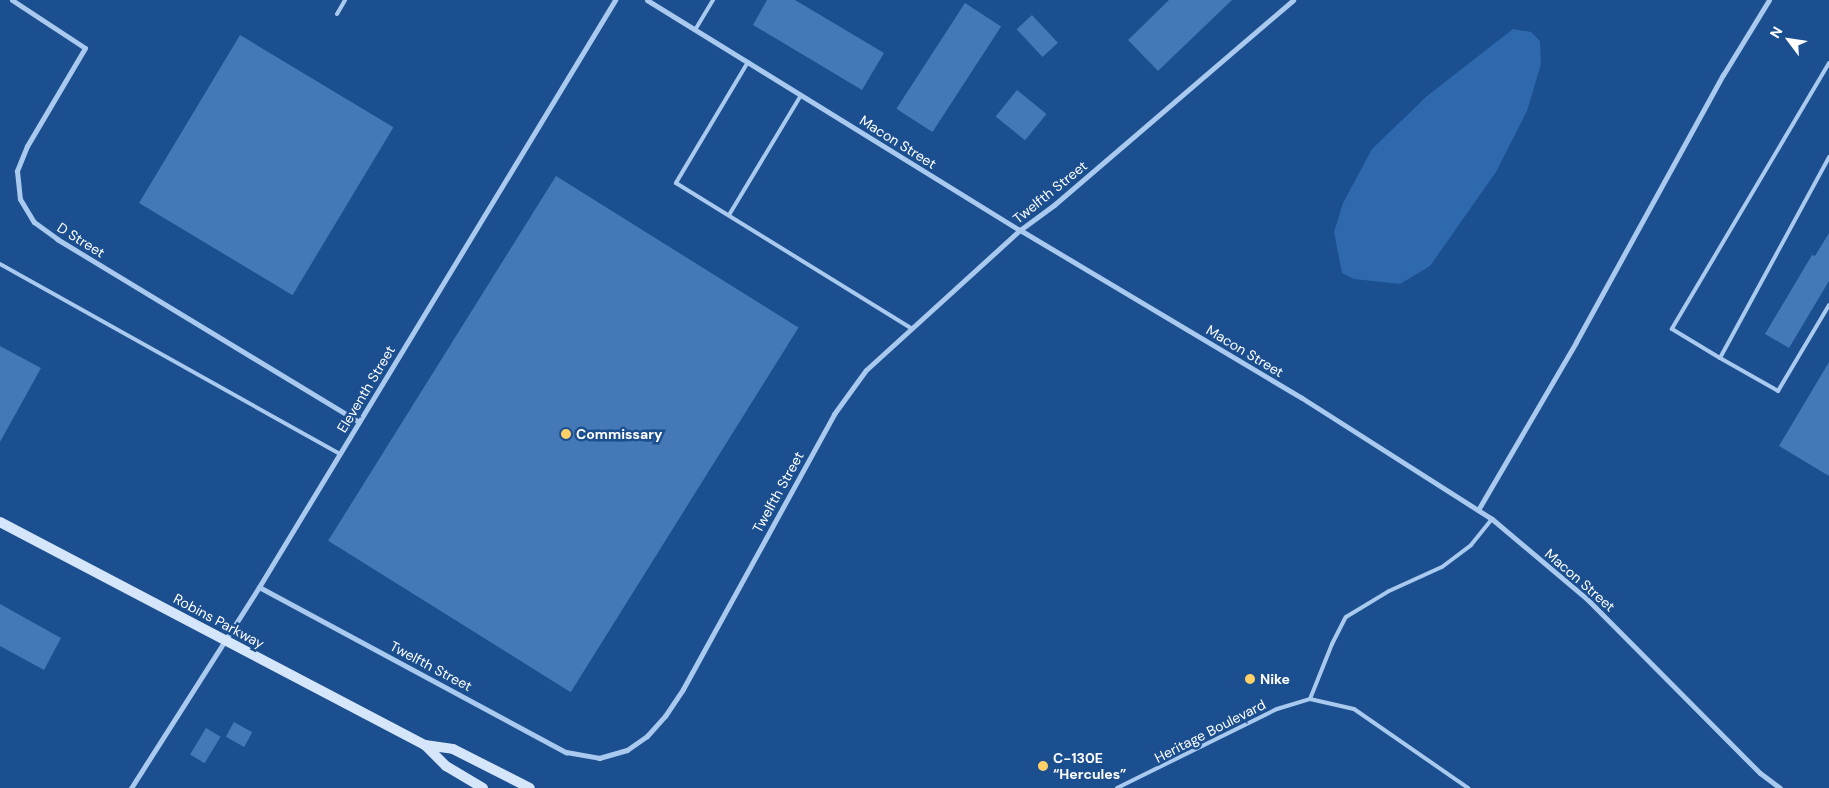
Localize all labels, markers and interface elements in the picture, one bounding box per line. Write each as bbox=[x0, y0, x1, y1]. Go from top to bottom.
north arrow bbox=[1764, 15, 1814, 65]
text: N bbox=[1766, 23, 1786, 41]
street label: Macon Street bbox=[857, 112, 939, 172]
street label: Twelfth Street bbox=[1010, 157, 1090, 227]
street label: D Street bbox=[54, 219, 108, 261]
street label: Macon Street bbox=[1203, 321, 1287, 381]
street label: Eleventh Street bbox=[333, 342, 399, 436]
place label: Commissary bbox=[576, 426, 662, 442]
marker: Commissary bbox=[560, 428, 572, 440]
street label: Twelfth Street bbox=[749, 448, 807, 536]
street label: Macon Street bbox=[1542, 545, 1618, 615]
street label: Robins Parkway bbox=[171, 590, 267, 652]
street label: Twelfth Street bbox=[387, 637, 475, 695]
place label: Nike bbox=[1260, 671, 1290, 687]
marker: Nike bbox=[1244, 673, 1256, 685]
street label: Heritage Boulevard bbox=[1152, 696, 1268, 766]
place label: C-130E “Hercules” bbox=[1053, 750, 1126, 782]
marker: C-130E “Hercules” bbox=[1037, 760, 1049, 772]

